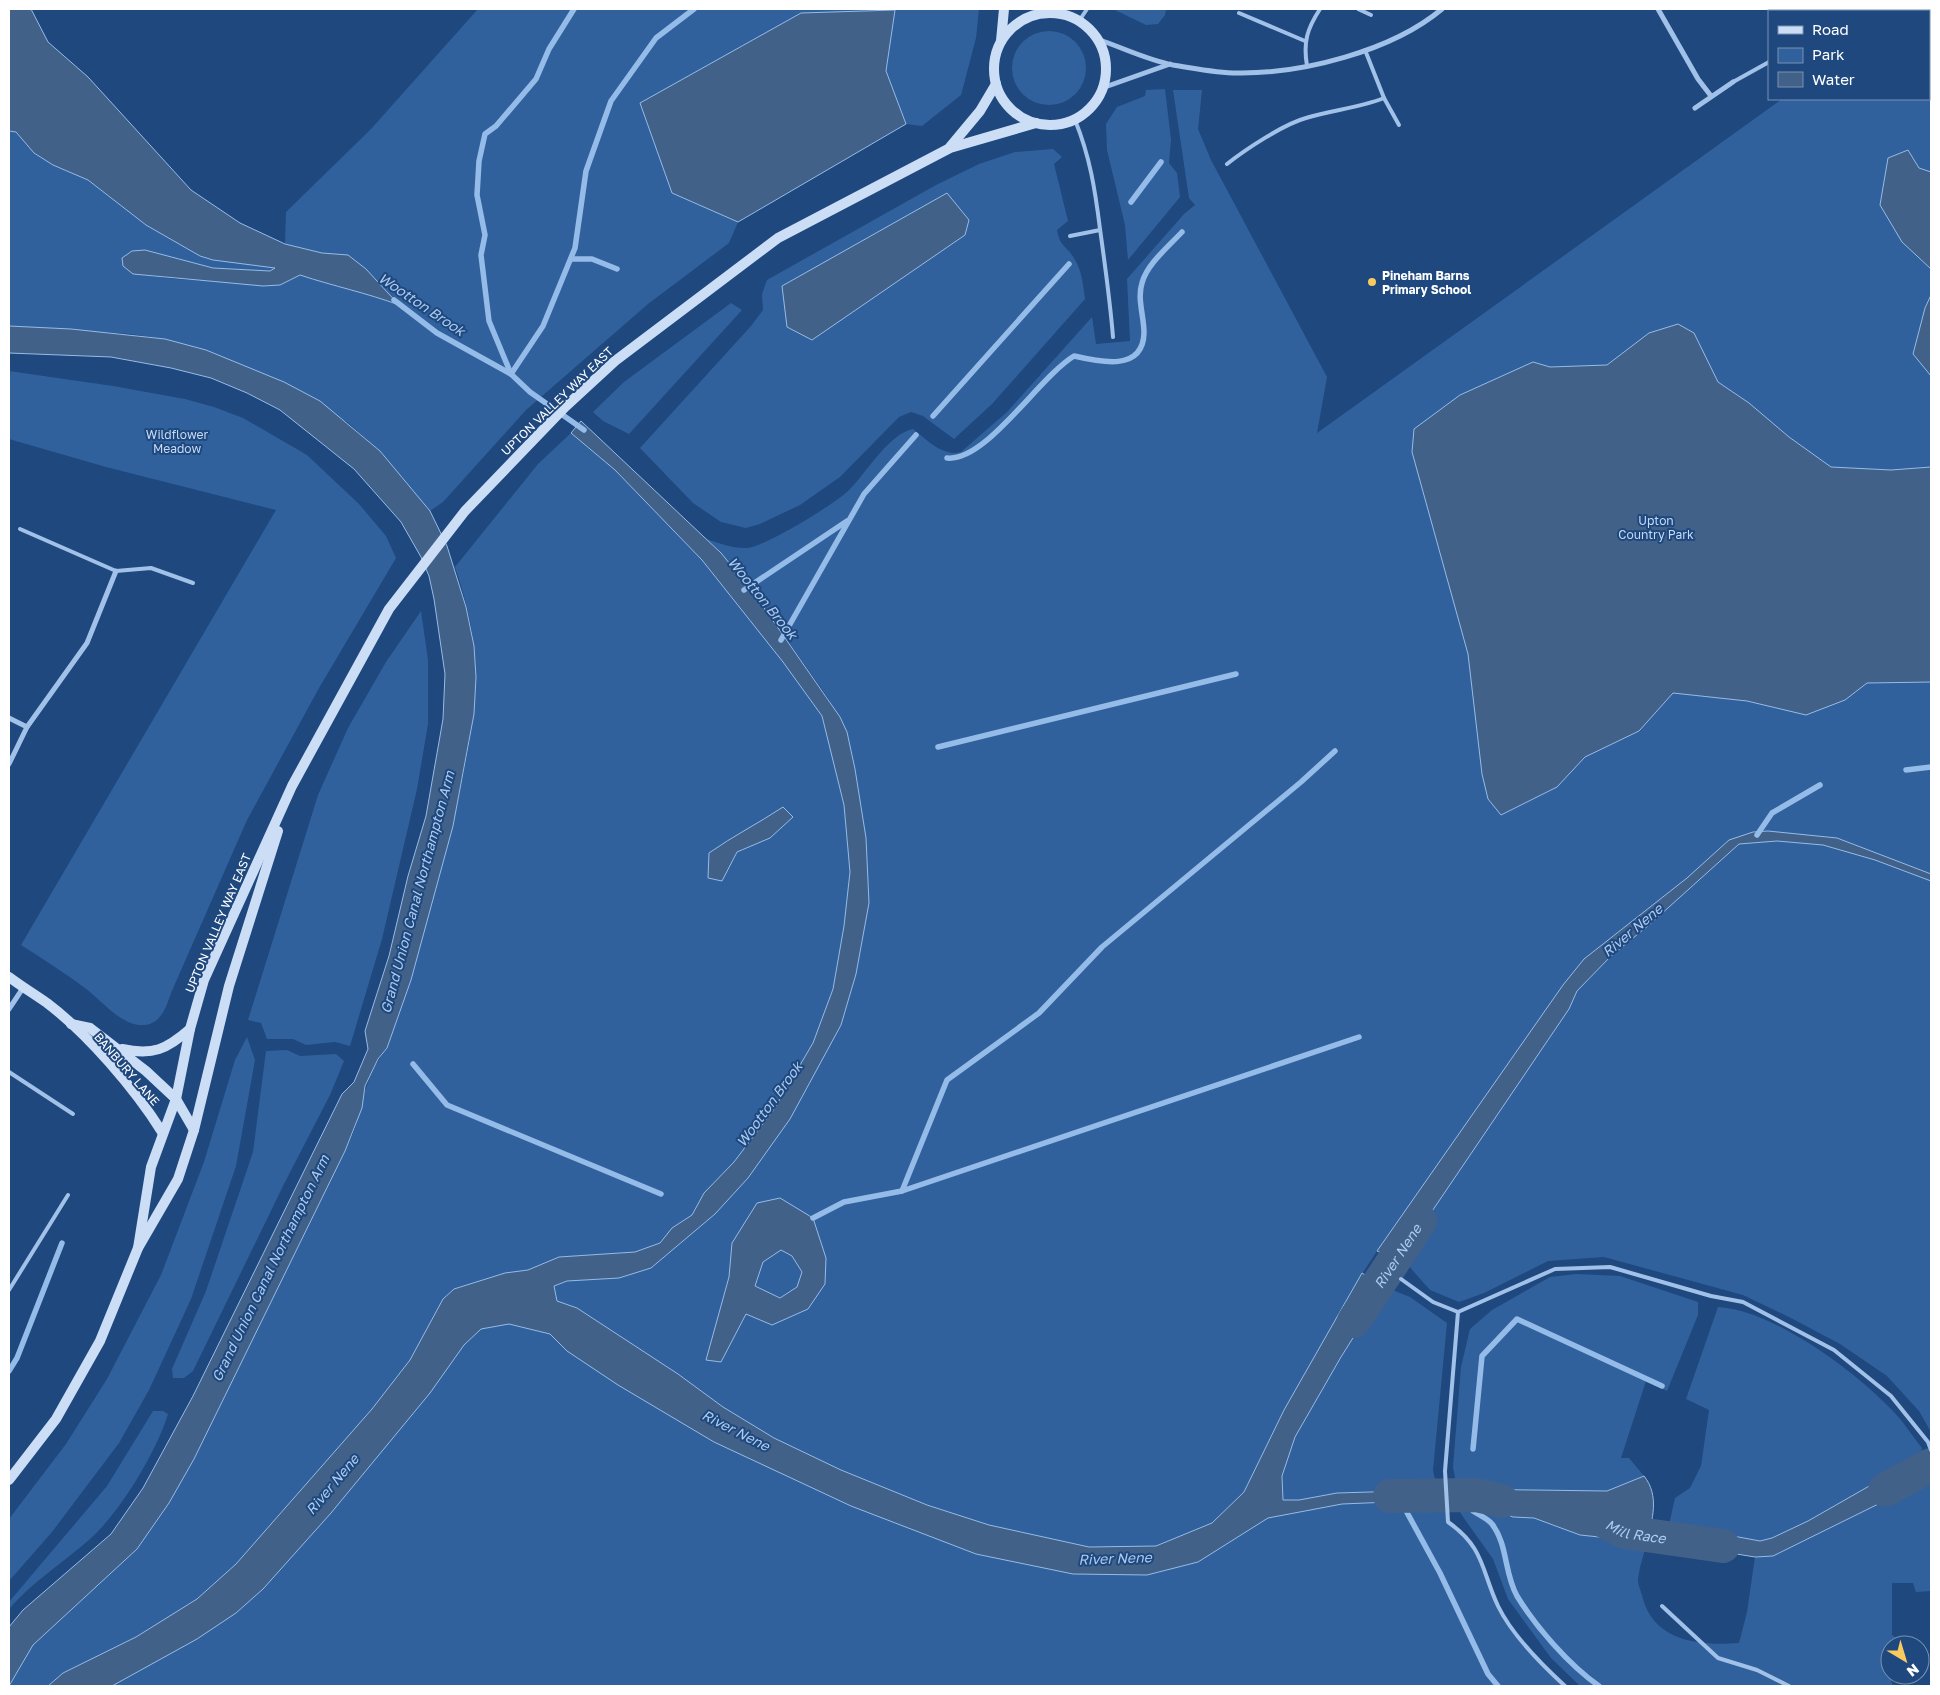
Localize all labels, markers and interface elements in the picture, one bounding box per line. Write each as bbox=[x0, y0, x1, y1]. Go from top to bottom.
legend bbox=[1768, 10, 1930, 100]
text: Road bbox=[1812, 20, 1849, 38]
text: Park bbox=[1812, 45, 1845, 63]
text: Water bbox=[1812, 70, 1855, 88]
place label: Pineham Barns Primary School bbox=[1382, 268, 1471, 297]
water label: Wootton Brook bbox=[376, 269, 470, 340]
marker: Pineham Barns Primary School bbox=[1366, 276, 1378, 288]
street label: UPTON VALLEY WAY EAST bbox=[498, 343, 617, 459]
park label: Wildflower Meadow bbox=[146, 427, 208, 456]
park label: Upton Country Park bbox=[1618, 513, 1694, 542]
water label: Wootton Brook bbox=[725, 554, 803, 644]
water label: Grand Union Canal Northampton Arm bbox=[376, 768, 458, 1015]
street label: UPTON VALLEY WAY EAST bbox=[182, 850, 254, 995]
water label: River Nene bbox=[1598, 899, 1666, 960]
street label: BANBURY LANE bbox=[91, 1029, 163, 1109]
water label: Wootton Brook bbox=[733, 1057, 807, 1150]
water label: Grand Union Canal Northampton Arm bbox=[208, 1151, 333, 1384]
water label: River Nene bbox=[1370, 1220, 1425, 1291]
water label: River Nene bbox=[699, 1406, 773, 1455]
water label: River Nene bbox=[302, 1450, 363, 1518]
water label: Mill Race bbox=[1603, 1515, 1668, 1546]
water label: River Nene bbox=[1078, 1548, 1153, 1568]
north arrow bbox=[1880, 1635, 1930, 1685]
text: N bbox=[1904, 1661, 1923, 1681]

